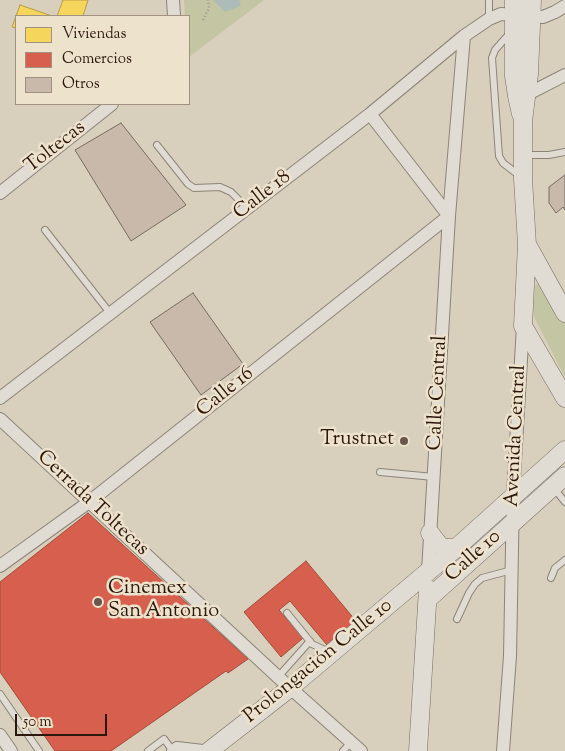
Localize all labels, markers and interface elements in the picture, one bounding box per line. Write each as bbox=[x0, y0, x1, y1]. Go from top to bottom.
legend bbox=[15, 15, 190, 105]
text: Viviendas bbox=[62, 24, 126, 45]
text: Comercios bbox=[62, 49, 132, 70]
text: Otros bbox=[62, 74, 100, 95]
street label: Toltecas bbox=[21, 117, 91, 179]
street label: Calle 18 bbox=[229, 166, 297, 226]
street label: Calle Central bbox=[424, 335, 454, 451]
street label: Calle 16 bbox=[193, 363, 259, 423]
street label: Avenida Central bbox=[501, 364, 533, 508]
place label: Trustnet bbox=[320, 429, 394, 453]
marker: Trustnet bbox=[398, 435, 410, 447]
street label: Cerrada Toltecas bbox=[31, 446, 153, 562]
street label: Calle 10 bbox=[441, 526, 507, 588]
place label: Cinemex San Antonio bbox=[108, 578, 219, 625]
street label: Prolongación Calle 10 bbox=[240, 595, 398, 729]
marker: Cinemex San Antonio bbox=[92, 596, 104, 608]
scale bar bbox=[18, 704, 110, 736]
text: 50 m bbox=[23, 712, 52, 733]

